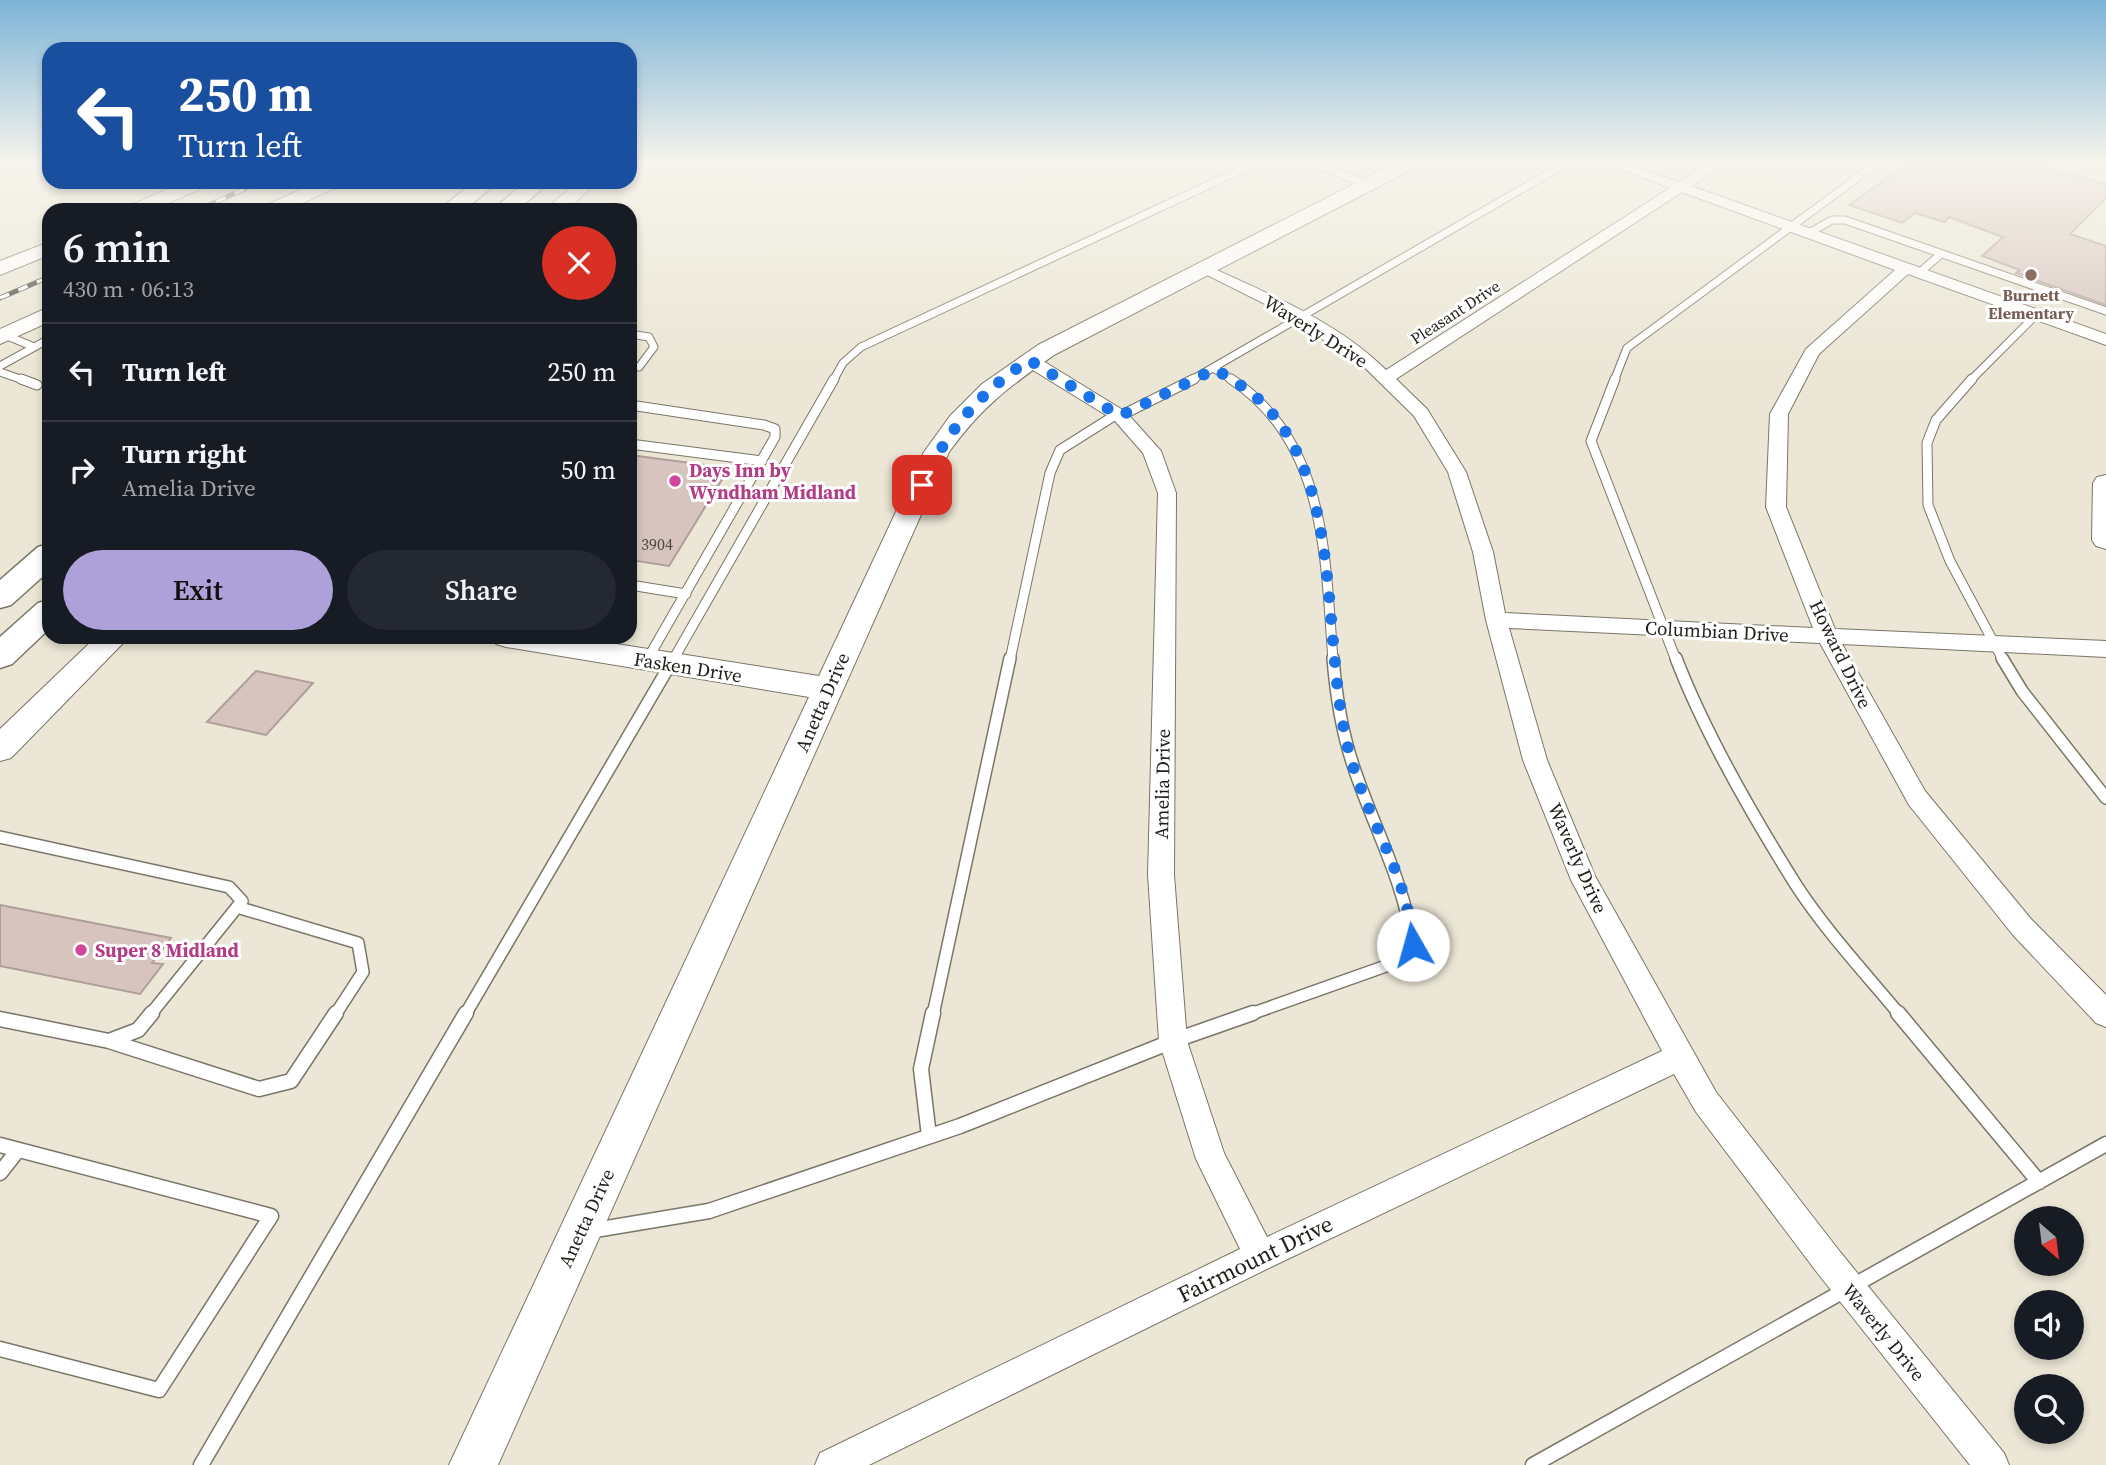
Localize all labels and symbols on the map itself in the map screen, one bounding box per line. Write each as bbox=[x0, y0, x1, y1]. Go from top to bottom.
marker: Burnett Elementary bbox=[2023, 267, 2039, 283]
street label: Pleasant Drive bbox=[1406, 275, 1504, 349]
place label: Burnett Elementary bbox=[1988, 284, 2075, 324]
street label: Waverly Drive bbox=[1259, 289, 1373, 373]
pin bbox=[892, 455, 952, 515]
place label: Days Inn by Wyndham Midland bbox=[689, 457, 856, 505]
marker: Days Inn by Wyndham Midland bbox=[667, 473, 683, 489]
house number: 3904 bbox=[641, 533, 673, 555]
street label: Howard Drive bbox=[1804, 595, 1878, 713]
street label: Columbian Drive bbox=[1644, 614, 1790, 648]
street label: Fasken Drive bbox=[632, 646, 744, 688]
street label: Anetta Drive bbox=[789, 648, 855, 756]
street label: Amelia Drive bbox=[1148, 729, 1176, 839]
street label: Waverly Drive bbox=[1542, 799, 1614, 917]
position arrow bbox=[1376, 908, 1450, 982]
place label: Super 8 Midland bbox=[95, 937, 239, 963]
marker: Super 8 Midland bbox=[73, 942, 89, 958]
street label: Anetta Drive bbox=[552, 1164, 620, 1272]
north arrow bbox=[2014, 1206, 2084, 1276]
street label: Fairmount Drive bbox=[1172, 1208, 1338, 1310]
street label: Waverly Drive bbox=[1837, 1278, 1931, 1386]

